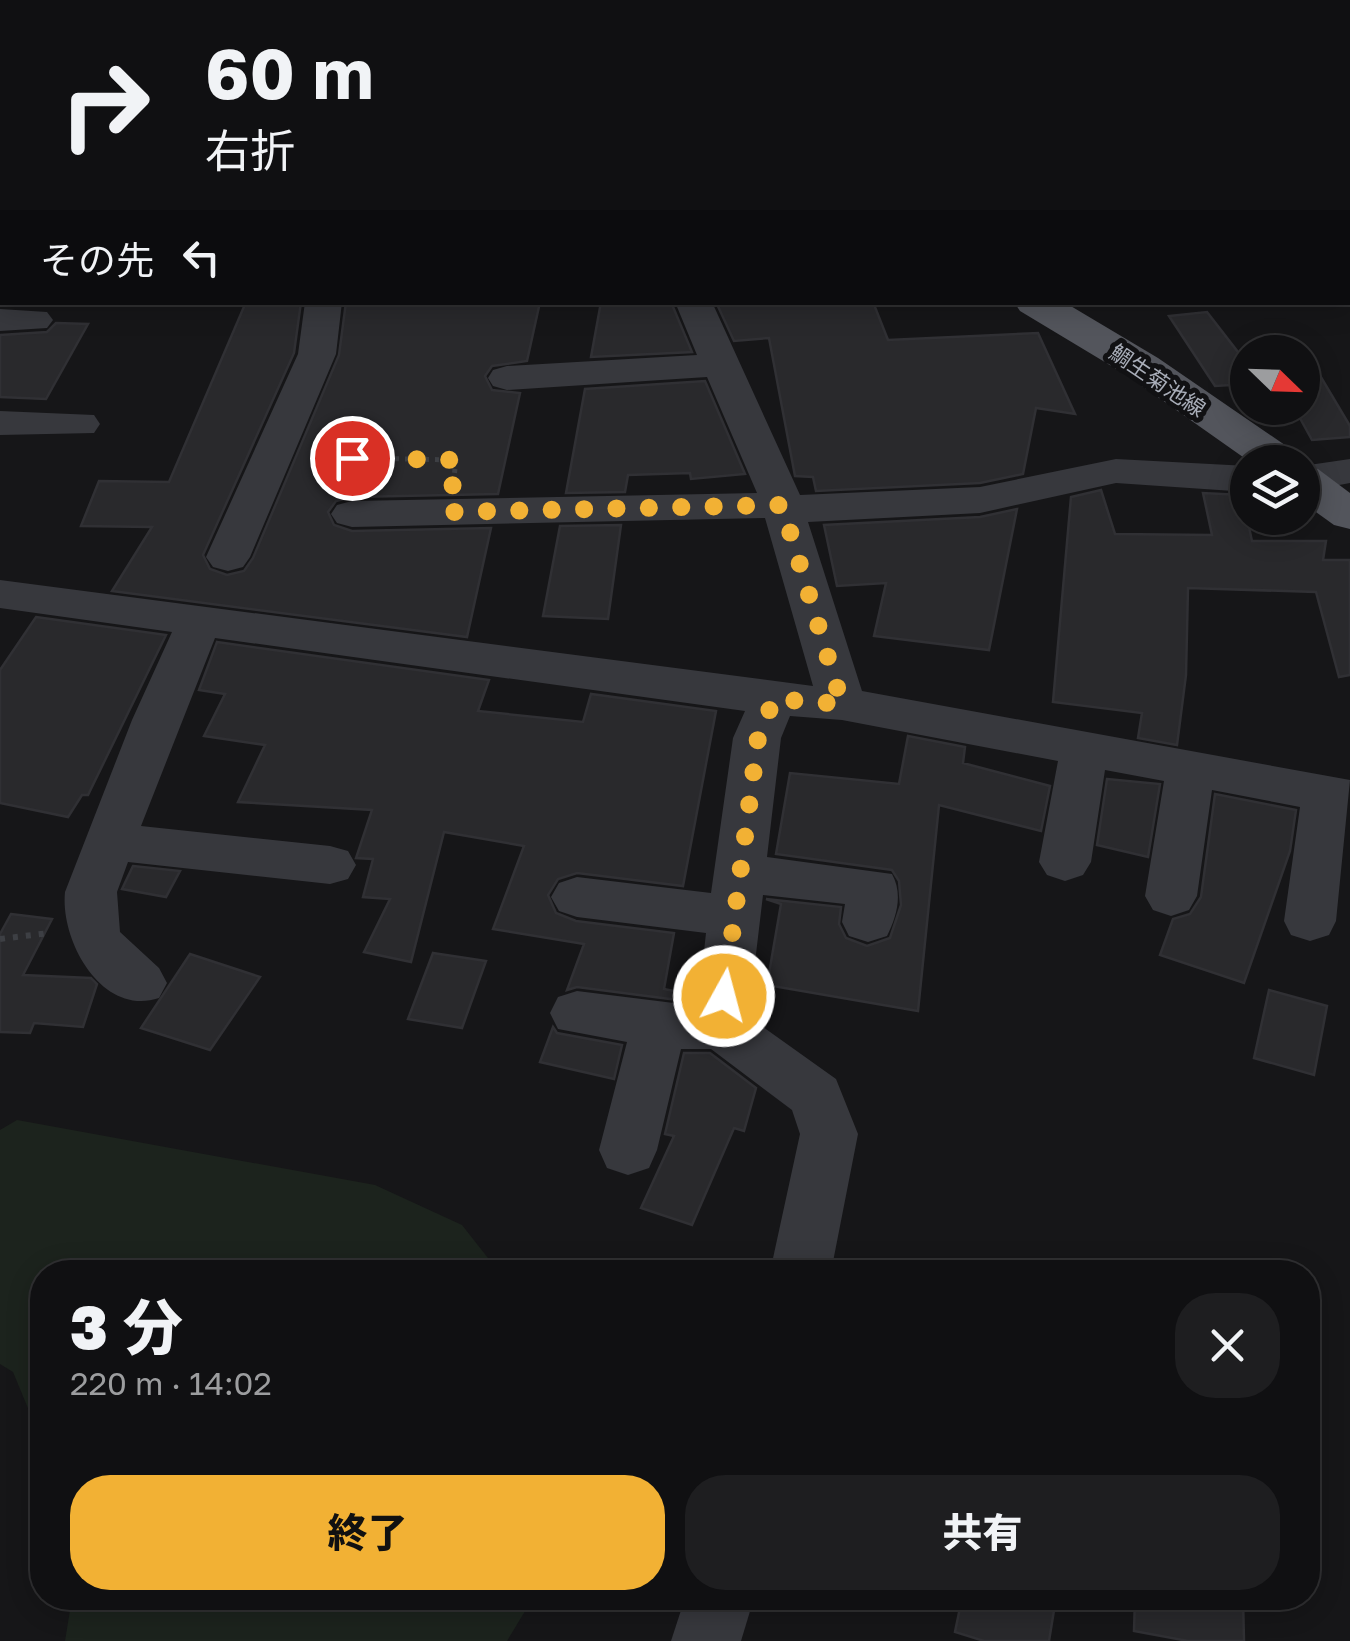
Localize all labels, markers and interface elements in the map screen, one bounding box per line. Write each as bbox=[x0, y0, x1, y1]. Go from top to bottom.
text: 60 m bbox=[205, 30, 374, 114]
icon: right bbox=[40, 40, 170, 170]
text: 右折 bbox=[205, 123, 295, 177]
icon: left bbox=[174, 230, 229, 285]
text: その先 bbox=[40, 237, 154, 282]
north arrow bbox=[1230, 335, 1320, 425]
map controls bbox=[1230, 335, 1320, 535]
street label: 鯛生菊池線 bbox=[1105, 338, 1211, 422]
pin bbox=[310, 416, 395, 501]
icon: arrive bbox=[325, 431, 380, 486]
button: layers bbox=[1230, 445, 1320, 535]
position arrow bbox=[672, 944, 776, 1048]
text: 3 分 bbox=[70, 1290, 183, 1362]
button: close bbox=[1175, 1293, 1280, 1398]
text: 220 m · 14:02 bbox=[70, 1364, 272, 1402]
button: 終了 bbox=[70, 1475, 665, 1590]
button: 共有 bbox=[685, 1475, 1280, 1590]

